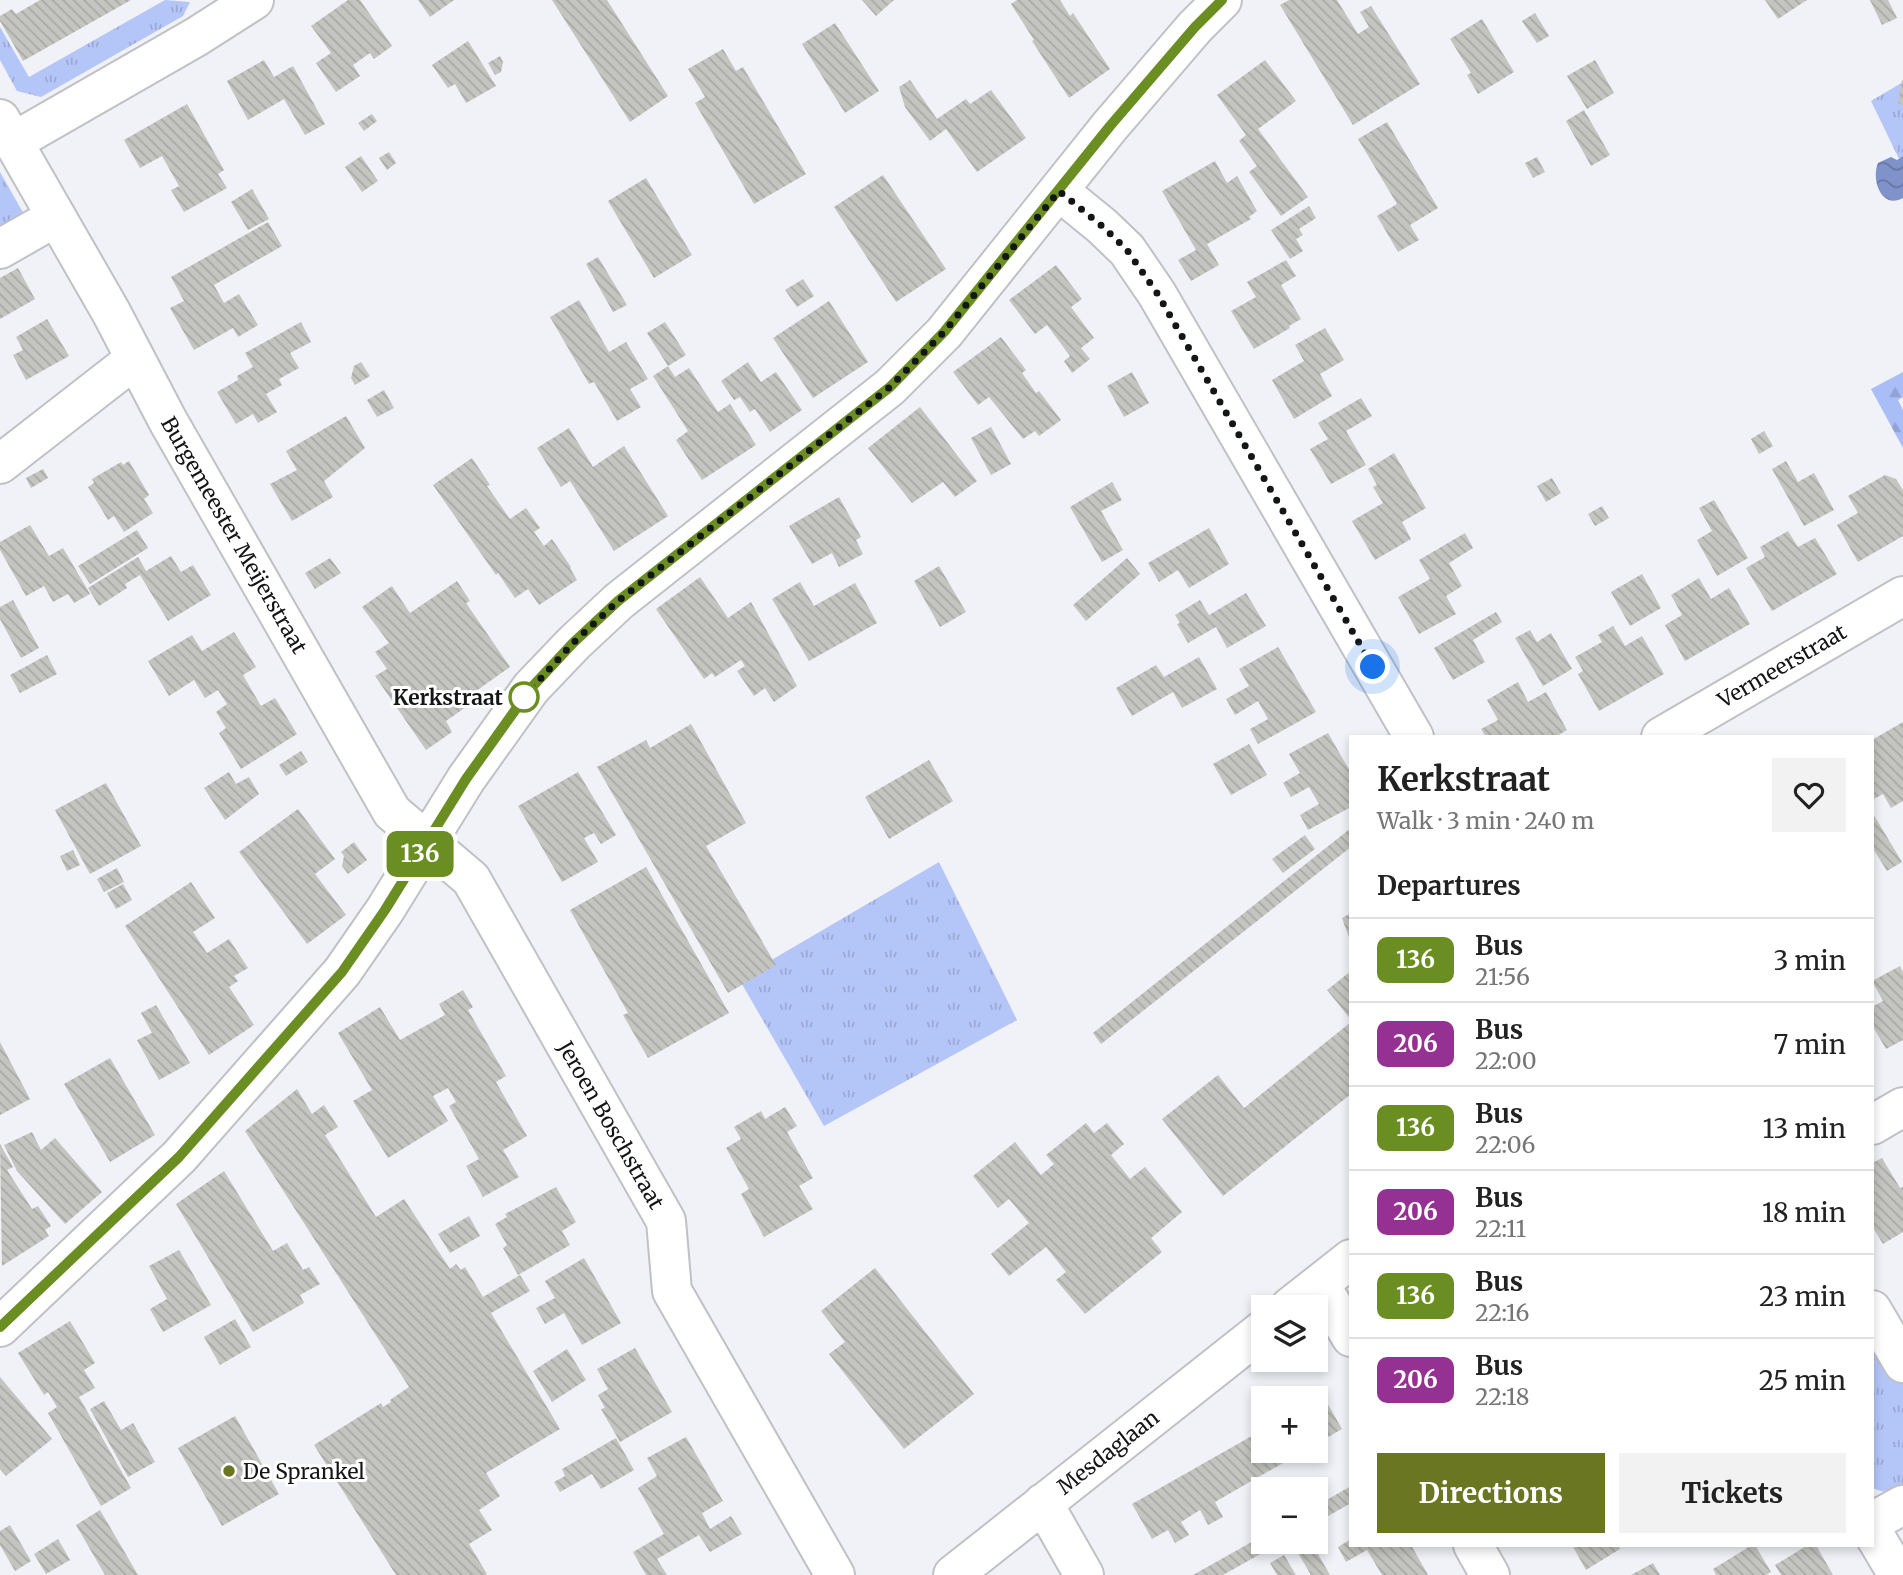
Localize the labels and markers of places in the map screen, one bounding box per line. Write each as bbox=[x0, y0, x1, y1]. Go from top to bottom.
marker: Kerkstraat bbox=[509, 682, 539, 712]
place label: Kerkstraat bbox=[393, 684, 504, 711]
place label: De Sprankel bbox=[243, 1458, 365, 1485]
marker: De Sprankel bbox=[221, 1463, 237, 1479]

